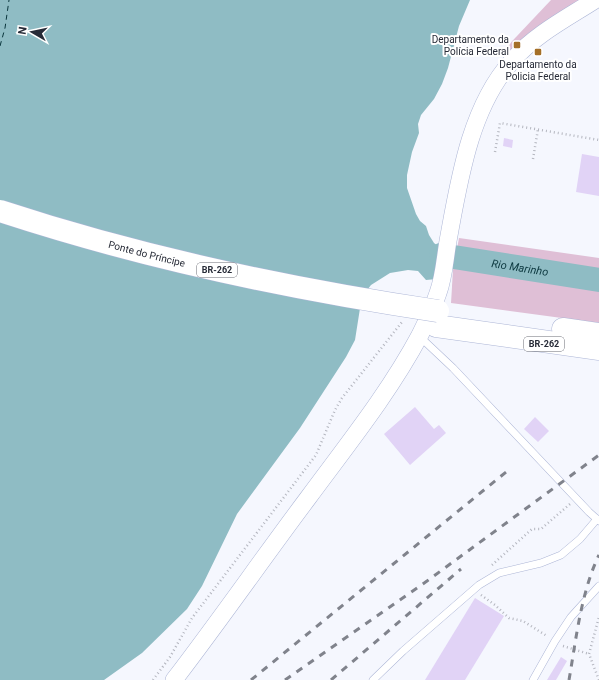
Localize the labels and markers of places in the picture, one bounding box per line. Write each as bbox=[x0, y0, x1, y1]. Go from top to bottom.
place label: Departamento da Polícia Federal bbox=[432, 34, 509, 57]
marker: Departamento da Polícia Federal bbox=[512, 40, 522, 50]
marker: Departamento da Policia Federal bbox=[533, 47, 543, 57]
place label: Departamento da Policia Federal bbox=[499, 59, 577, 82]

